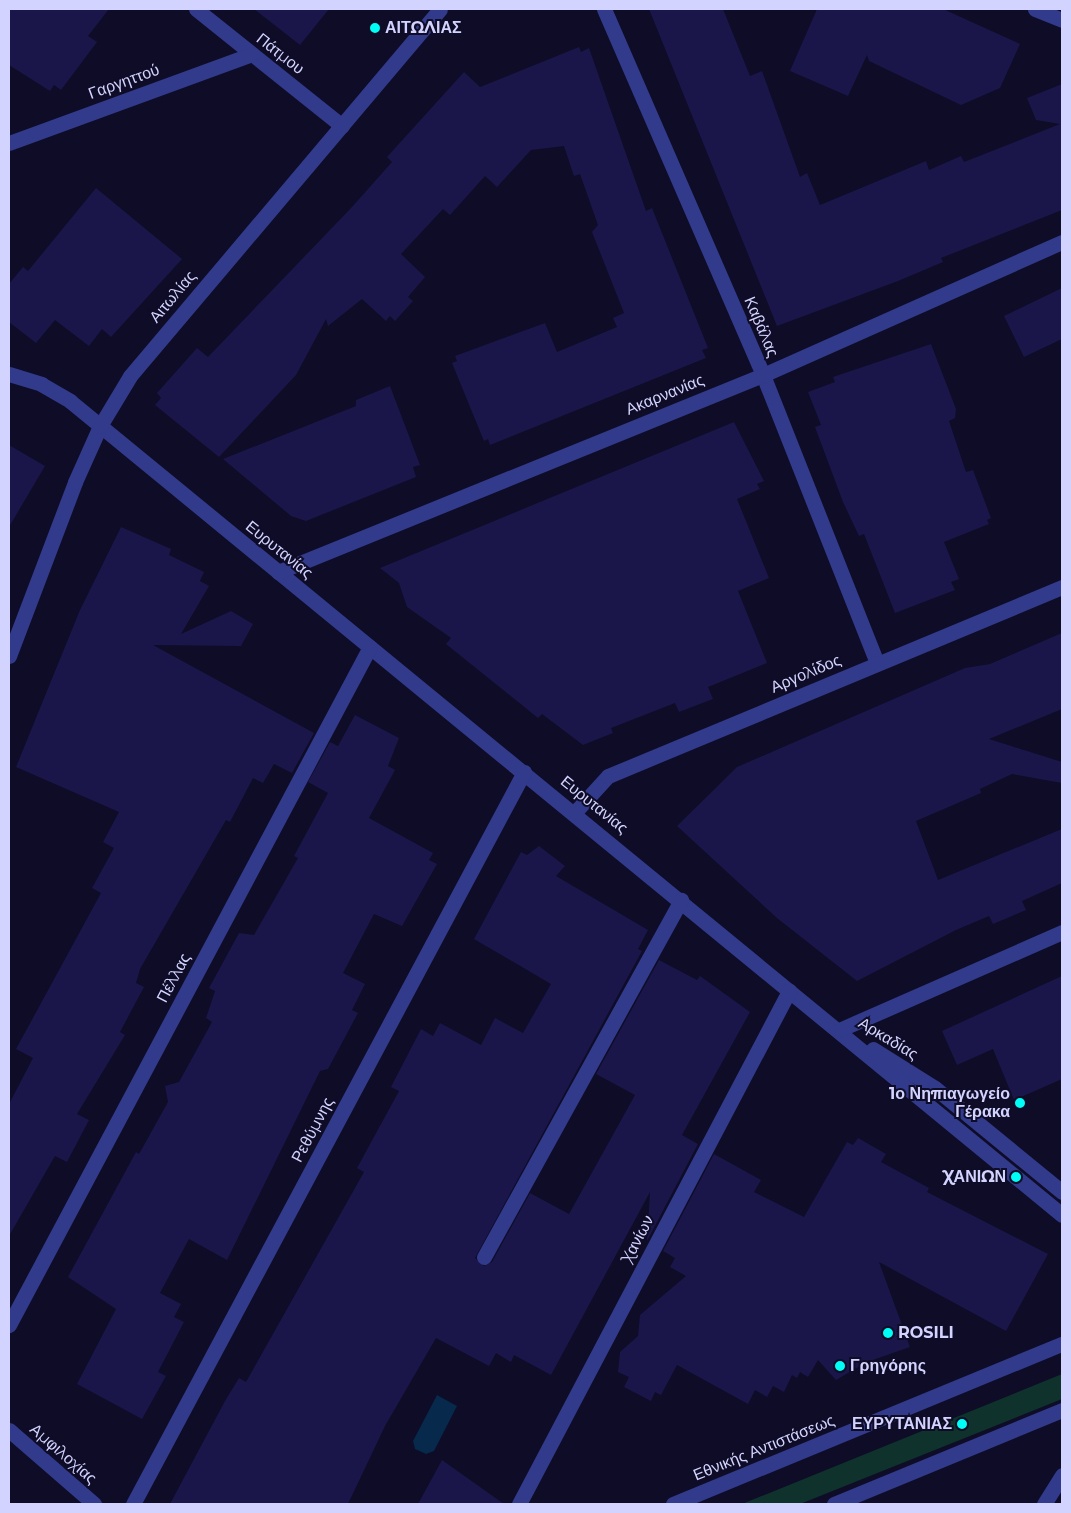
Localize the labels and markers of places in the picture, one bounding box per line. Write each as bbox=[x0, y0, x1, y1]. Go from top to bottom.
place label: ΑΙΤΩΛΙΑΣ bbox=[385, 18, 462, 38]
marker: ΑΙΤΩΛΙΑΣ bbox=[369, 22, 381, 34]
place label: 1ο Νηπιαγωγείο Γέρακα bbox=[889, 1084, 1010, 1122]
marker: 1ο Νηπιαγωγείο Γέρακα bbox=[1014, 1097, 1026, 1109]
place label: ΧΑΝΙΩΝ bbox=[944, 1167, 1006, 1187]
marker: ΧΑΝΙΩΝ bbox=[1010, 1171, 1022, 1183]
place label: ROSILI bbox=[898, 1323, 954, 1343]
marker: ROSILI bbox=[882, 1327, 894, 1339]
place label: Γρηγόρης bbox=[850, 1356, 926, 1376]
marker: Γρηγόρης bbox=[834, 1360, 846, 1372]
place label: ΕΥΡΥΤΑΝΙΑΣ bbox=[852, 1414, 952, 1434]
marker: ΕΥΡΥΤΑΝΙΑΣ bbox=[956, 1418, 968, 1430]

